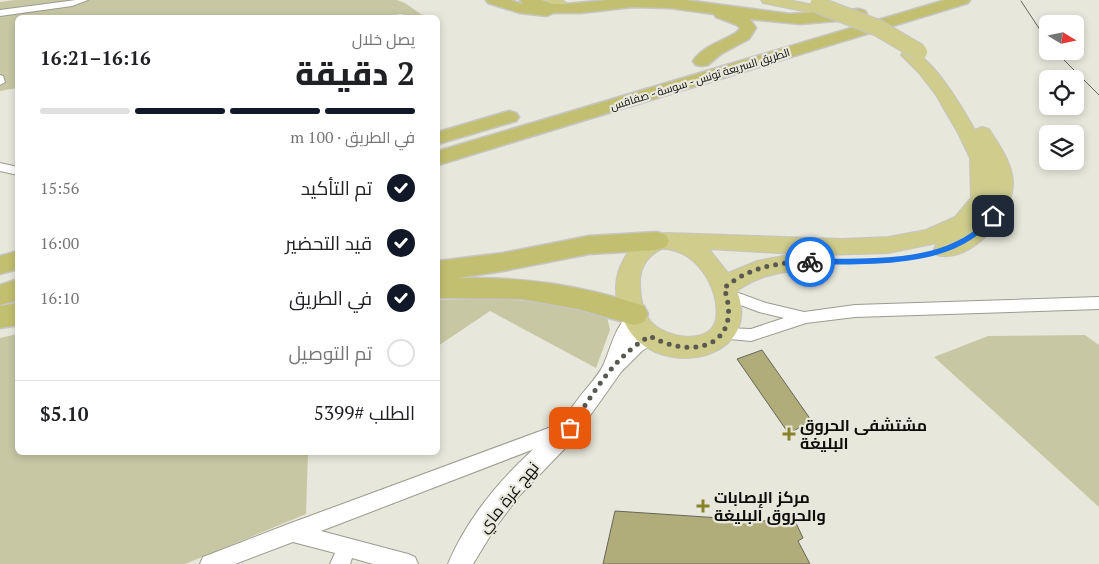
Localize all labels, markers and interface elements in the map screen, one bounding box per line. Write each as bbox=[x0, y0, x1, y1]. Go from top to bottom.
north arrow bbox=[1039, 15, 1084, 60]
map controls bbox=[1039, 15, 1084, 170]
text: يصل خلال bbox=[352, 28, 415, 50]
text: 16:16–16:21 bbox=[40, 45, 151, 70]
street label: الطريق السريعة تونس - سوسة - صفاقس bbox=[608, 45, 792, 113]
text: 2 دقيقة bbox=[295, 52, 415, 94]
button: locate bbox=[1039, 70, 1084, 115]
button: layers bbox=[1039, 125, 1084, 170]
text: في الطريق · 100 m bbox=[290, 126, 415, 148]
icon: check bbox=[387, 174, 415, 202]
text: تم التأكيد bbox=[301, 175, 372, 200]
text: 15:56 bbox=[40, 177, 79, 199]
pin bbox=[972, 195, 1014, 237]
icon: home bbox=[979, 202, 1007, 230]
icon: check bbox=[387, 229, 415, 257]
text: قيد التحضير bbox=[285, 230, 372, 255]
text: 16:00 bbox=[40, 232, 79, 254]
courier bbox=[785, 237, 835, 287]
icon: bike bbox=[796, 248, 824, 276]
icon: check bbox=[387, 284, 415, 312]
text: في الطريق bbox=[289, 285, 372, 310]
text: 16:10 bbox=[40, 287, 79, 309]
text: تم التوصيل bbox=[288, 340, 372, 365]
text: الطلب #5399 bbox=[314, 400, 415, 425]
text: $5.10 bbox=[40, 401, 89, 426]
pin bbox=[549, 407, 591, 449]
icon: bag bbox=[556, 414, 584, 442]
place label: مشتشفى الحروق البليغة bbox=[800, 414, 927, 454]
marker: مشتشفى الحروق البليغة bbox=[782, 427, 796, 441]
street label: نهج غرة ماي bbox=[473, 457, 546, 539]
place label: مركز الإصابات والحروق البليغة bbox=[714, 486, 826, 526]
marker: مركز الإصابات والحروق البليغة bbox=[696, 499, 710, 513]

